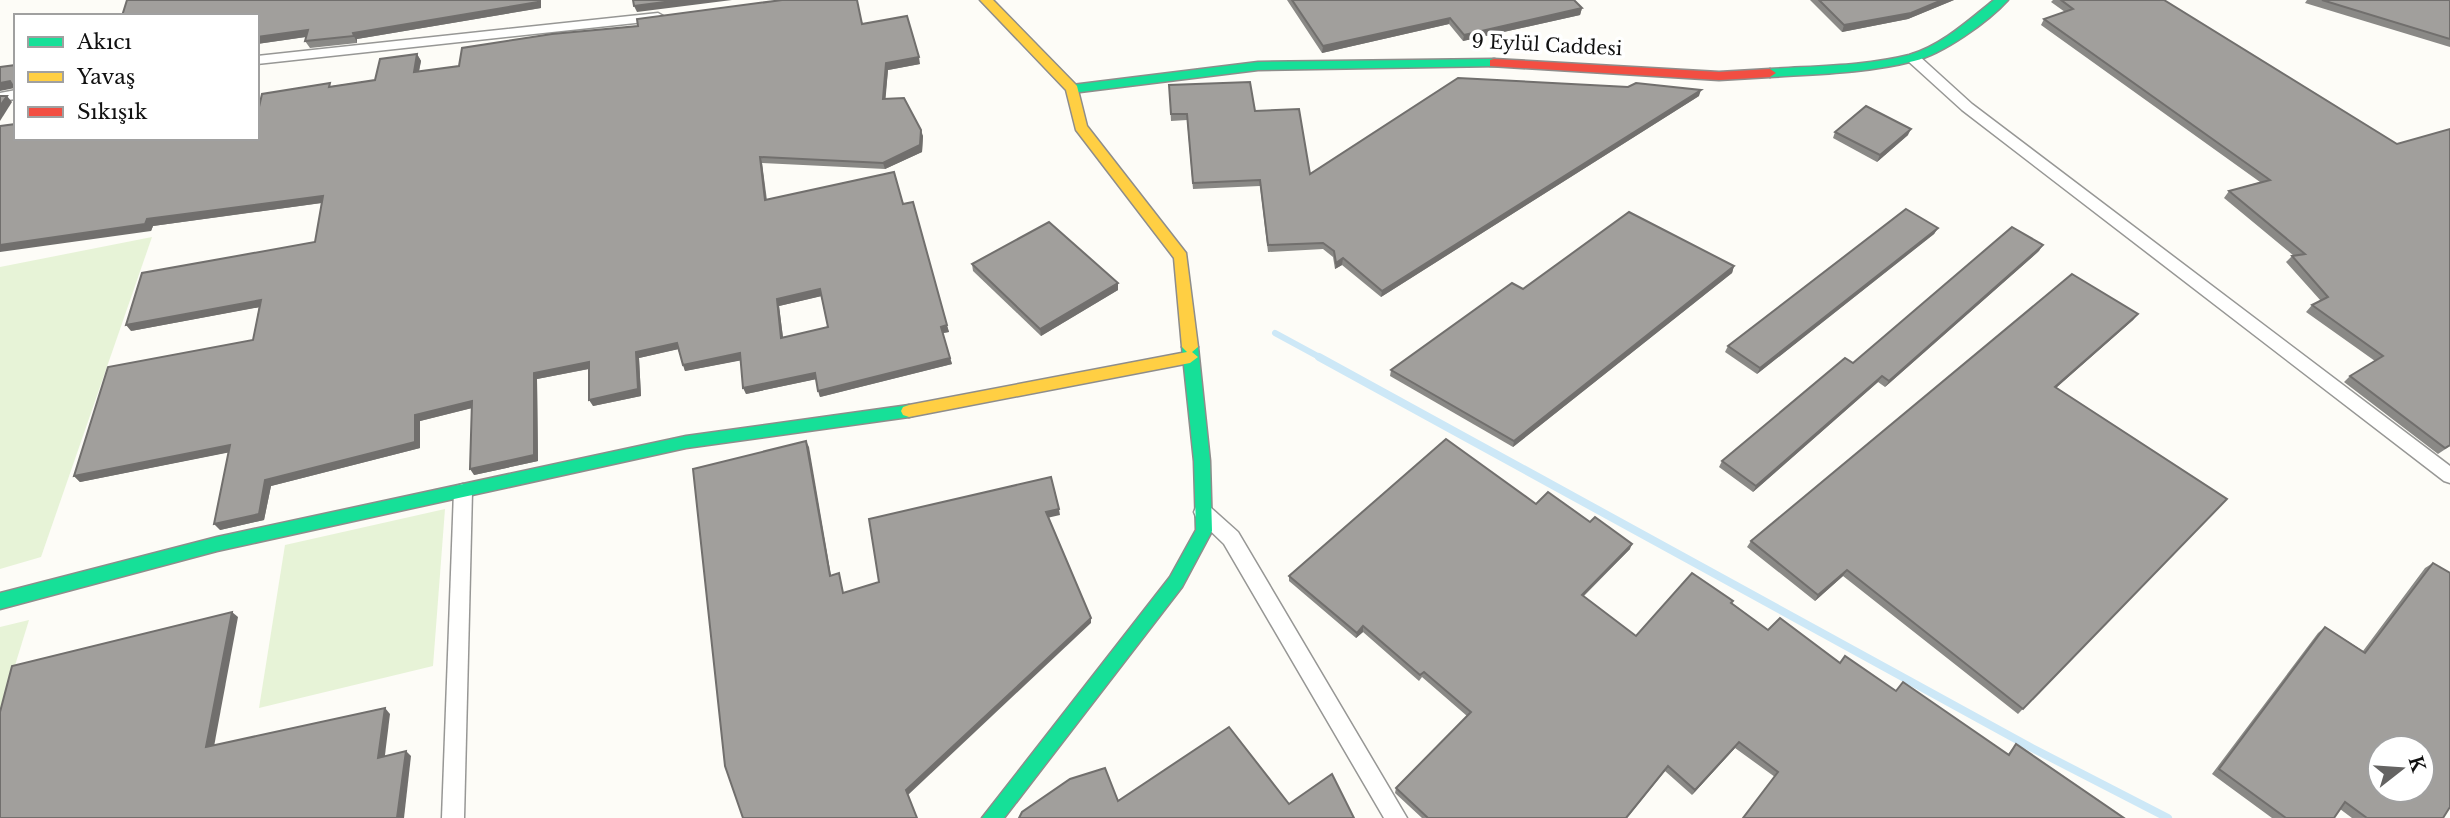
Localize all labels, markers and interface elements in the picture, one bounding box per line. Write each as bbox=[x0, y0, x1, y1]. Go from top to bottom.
legend bbox=[14, 14, 259, 140]
text: Akıcı bbox=[76, 29, 132, 55]
street label: 9 Eylül Caddesi bbox=[1471, 30, 1624, 60]
text: Yavaş bbox=[76, 64, 135, 90]
text: Sıkışık bbox=[77, 99, 147, 125]
north arrow bbox=[2366, 734, 2436, 804]
text: K bbox=[2403, 753, 2430, 776]

